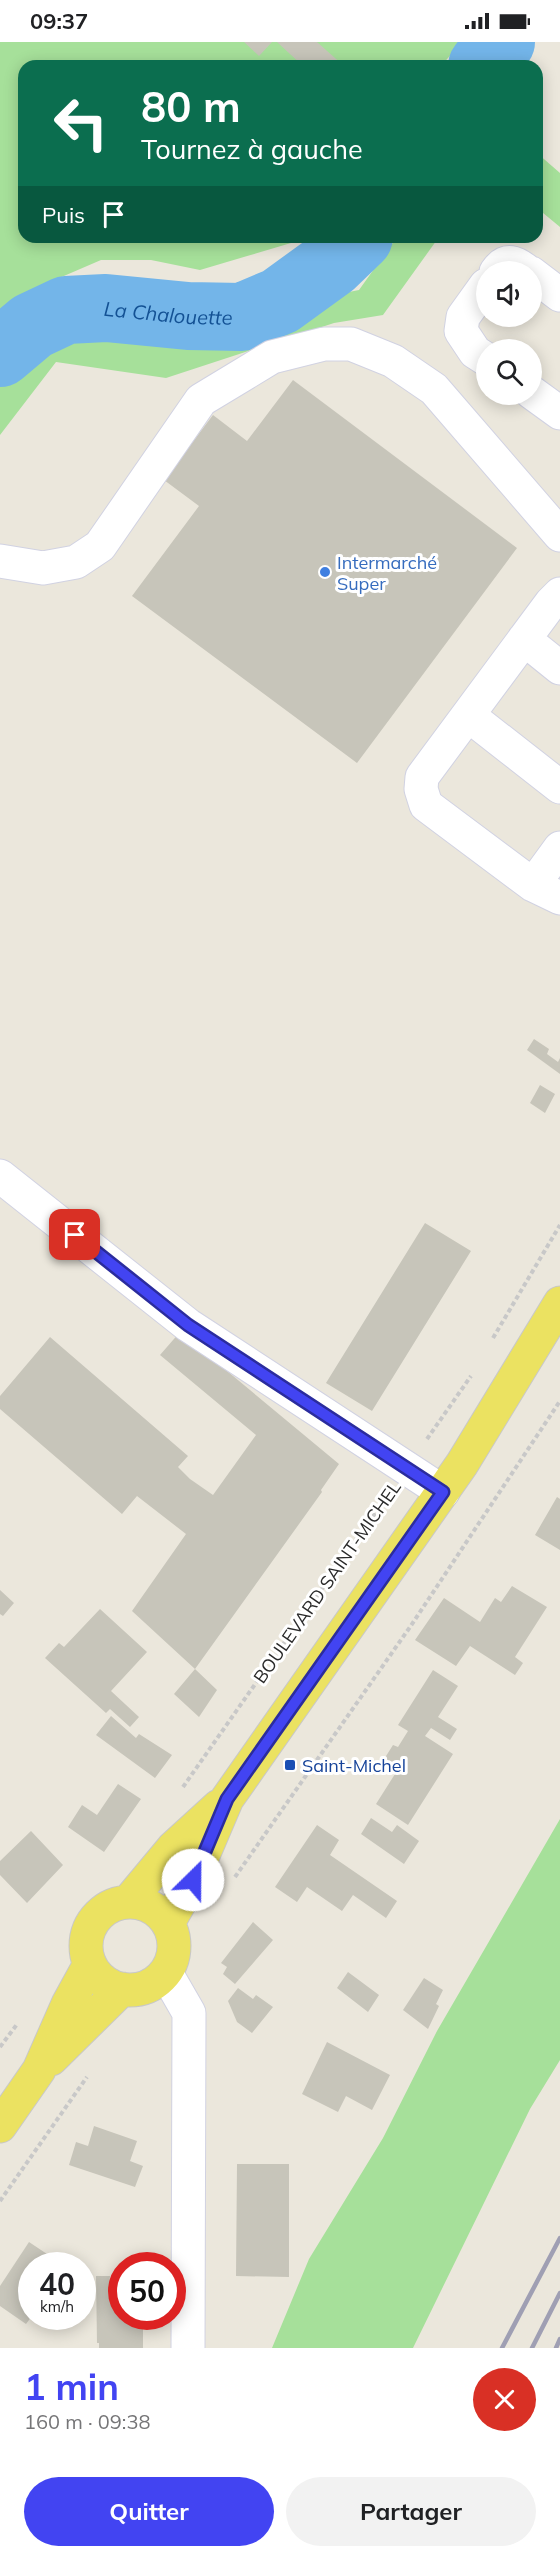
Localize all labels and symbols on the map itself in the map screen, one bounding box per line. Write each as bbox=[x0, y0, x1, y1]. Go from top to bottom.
water label: La Chalouette bbox=[103, 295, 233, 329]
place label: Intermarché Super bbox=[337, 551, 437, 595]
marker: Intermarché Super bbox=[318, 565, 332, 579]
pin bbox=[49, 1209, 100, 1260]
street label: BOULEVARD SAINT-MICHEL bbox=[248, 1476, 406, 1688]
place label: Saint-Michel bbox=[302, 1754, 406, 1777]
marker: Saint-Michel bbox=[283, 1758, 297, 1772]
position arrow bbox=[161, 1848, 225, 1912]
speed limit sign: 50 bbox=[108, 2252, 186, 2330]

